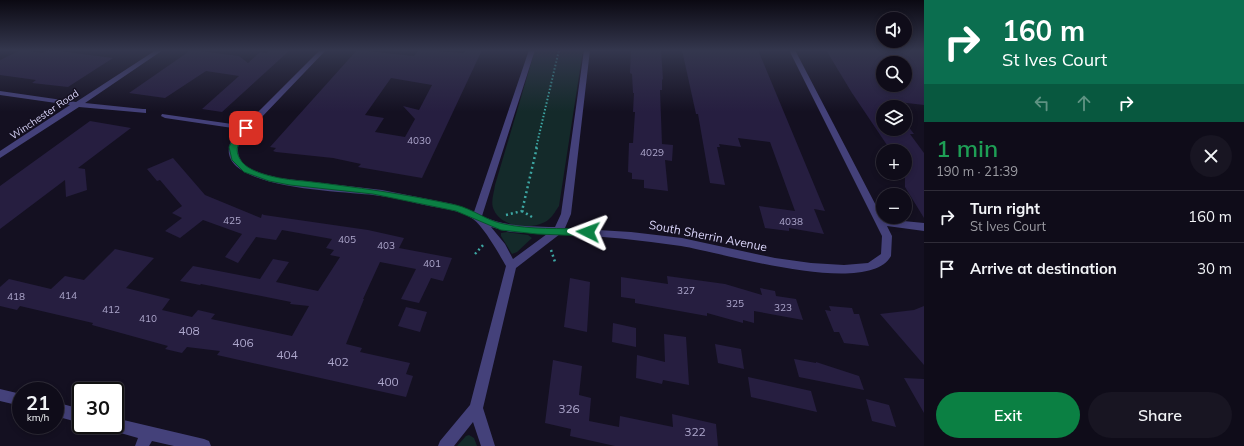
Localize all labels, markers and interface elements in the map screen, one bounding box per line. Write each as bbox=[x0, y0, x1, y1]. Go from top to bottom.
map controls bbox=[876, 12, 912, 224]
button: sound bbox=[876, 12, 912, 48]
text: 160 m bbox=[1002, 13, 1085, 48]
icon: right bbox=[936, 16, 988, 68]
text: St Ives Court bbox=[1002, 48, 1107, 71]
button: search bbox=[876, 56, 912, 92]
street label: Winchester Road bbox=[7, 87, 81, 142]
icon: left bbox=[1031, 92, 1053, 114]
icon: ahead bbox=[1073, 92, 1095, 114]
icon: right bbox=[1115, 92, 1137, 114]
button: layers bbox=[876, 100, 912, 136]
pin bbox=[229, 111, 263, 145]
icon: arrive bbox=[235, 117, 257, 139]
text: 1 min bbox=[936, 133, 998, 163]
house number: 4030 bbox=[407, 134, 431, 147]
button: close bbox=[1190, 135, 1232, 177]
button: + bbox=[876, 144, 912, 180]
house number: 4029 bbox=[640, 146, 664, 159]
text: 190 m · 21:39 bbox=[936, 163, 1018, 179]
button: − bbox=[876, 188, 912, 224]
text: Turn right bbox=[970, 199, 1040, 218]
icon: right bbox=[936, 206, 958, 228]
text: 160 m bbox=[1188, 207, 1232, 226]
position arrow bbox=[567, 211, 609, 253]
house number: 425 bbox=[223, 214, 241, 227]
house number: 4038 bbox=[779, 215, 803, 228]
street label: South Sherrin Avenue bbox=[648, 217, 769, 254]
text: St Ives Court bbox=[970, 218, 1046, 234]
house number: 405 bbox=[338, 233, 356, 246]
house number: 403 bbox=[377, 239, 395, 252]
house number: 401 bbox=[423, 257, 441, 270]
icon: arrive bbox=[936, 258, 958, 280]
text: Arrive at destination bbox=[970, 259, 1117, 278]
text: 30 m bbox=[1197, 259, 1232, 278]
house number: 327 bbox=[677, 284, 695, 297]
house number: 414 bbox=[59, 289, 77, 302]
house number: 418 bbox=[7, 290, 25, 303]
house number: 325 bbox=[726, 297, 744, 310]
house number: 323 bbox=[774, 301, 792, 314]
house number: 412 bbox=[102, 303, 120, 316]
house number: 410 bbox=[139, 312, 157, 325]
house number: 408 bbox=[178, 323, 200, 338]
house number: 406 bbox=[232, 335, 254, 350]
house number: 404 bbox=[276, 347, 298, 362]
house number: 402 bbox=[327, 354, 349, 369]
house number: 400 bbox=[377, 374, 399, 389]
speed limit sign: 30 bbox=[72, 382, 124, 434]
text: 21 bbox=[26, 390, 50, 415]
button: Exit bbox=[936, 392, 1080, 438]
button: Share bbox=[1088, 392, 1232, 438]
house number: 326 bbox=[558, 401, 580, 416]
text: km/h bbox=[27, 411, 49, 424]
house number: 322 bbox=[684, 424, 706, 439]

